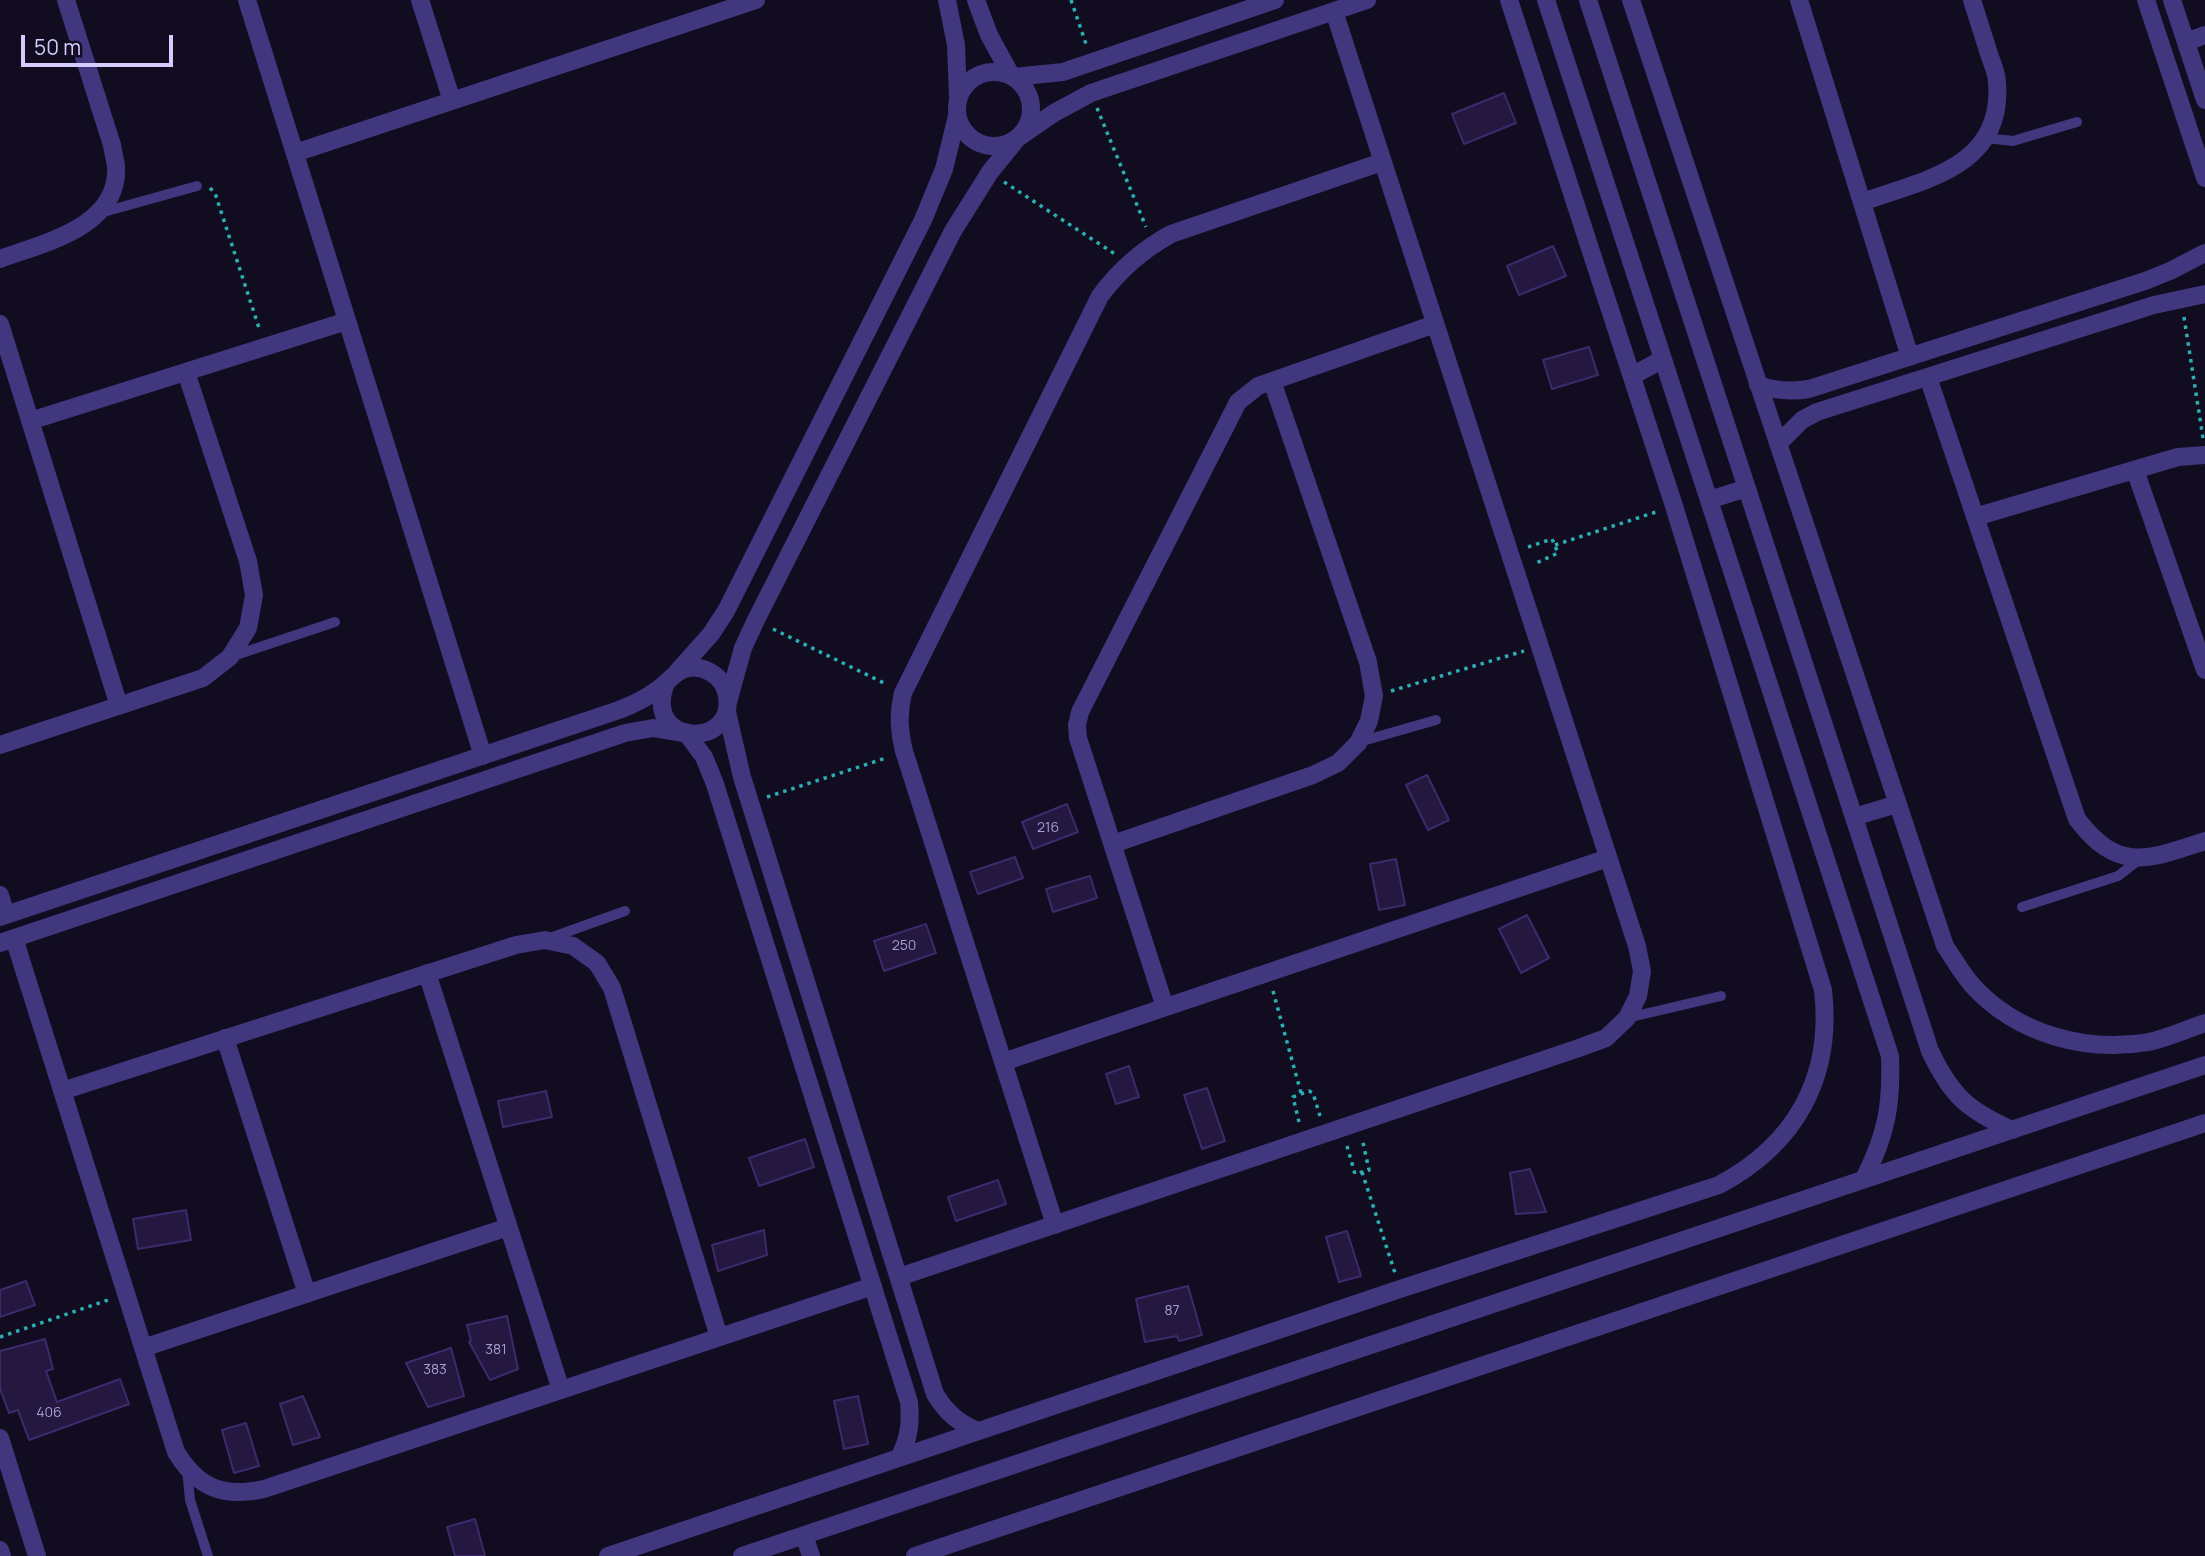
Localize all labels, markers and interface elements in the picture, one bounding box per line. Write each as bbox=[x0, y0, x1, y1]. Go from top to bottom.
scale bar bbox=[24, 21, 177, 65]
text: 50 m bbox=[34, 33, 81, 61]
house number: 216 bbox=[1037, 820, 1059, 836]
house number: 250 bbox=[892, 938, 916, 954]
house number: 87 bbox=[1164, 1303, 1180, 1319]
house number: 381 bbox=[485, 1342, 507, 1358]
house number: 383 bbox=[423, 1362, 447, 1378]
house number: 406 bbox=[36, 1405, 62, 1421]

